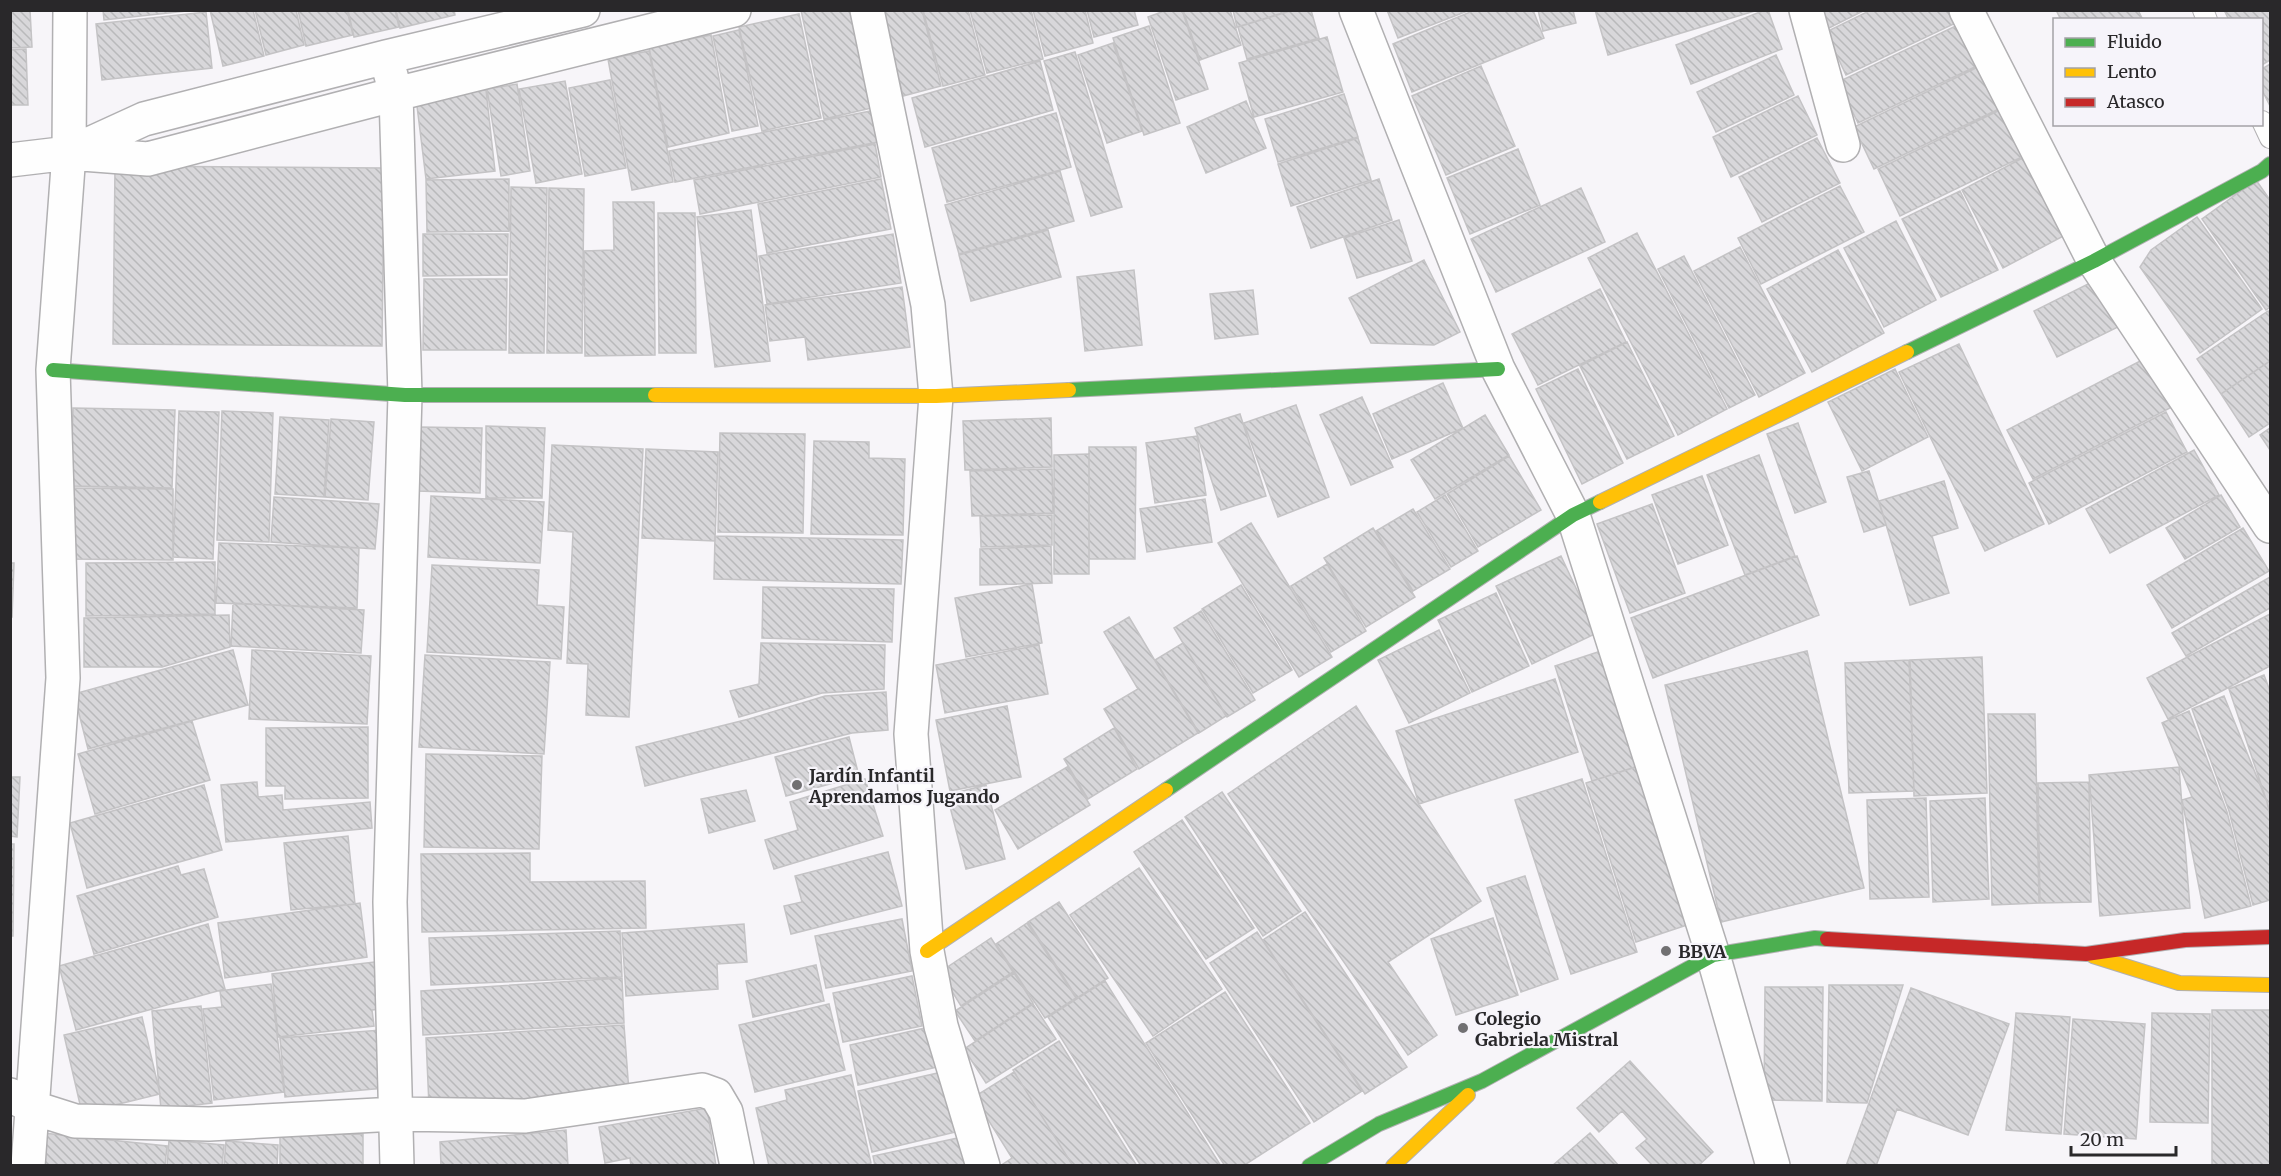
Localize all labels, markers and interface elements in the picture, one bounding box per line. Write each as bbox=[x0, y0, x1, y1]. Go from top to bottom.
legend bbox=[2053, 18, 2263, 126]
text: Fluido bbox=[2107, 30, 2162, 53]
text: Lento bbox=[2107, 60, 2157, 83]
text: Atasco bbox=[2106, 90, 2165, 113]
place label: Jardín Infantil Aprendamos Jugando bbox=[808, 764, 1000, 808]
marker: Jardín Infantil Aprendamos Jugando bbox=[790, 778, 804, 792]
place label: BBVA bbox=[1678, 940, 1726, 963]
marker: BBVA bbox=[1659, 944, 1673, 958]
place label: Colegio Gabriela Mistral bbox=[1475, 1007, 1619, 1051]
marker: Colegio Gabriela Mistral bbox=[1456, 1021, 1470, 1035]
scale bar bbox=[2071, 1119, 2176, 1157]
text: 20 m bbox=[2080, 1128, 2124, 1151]

